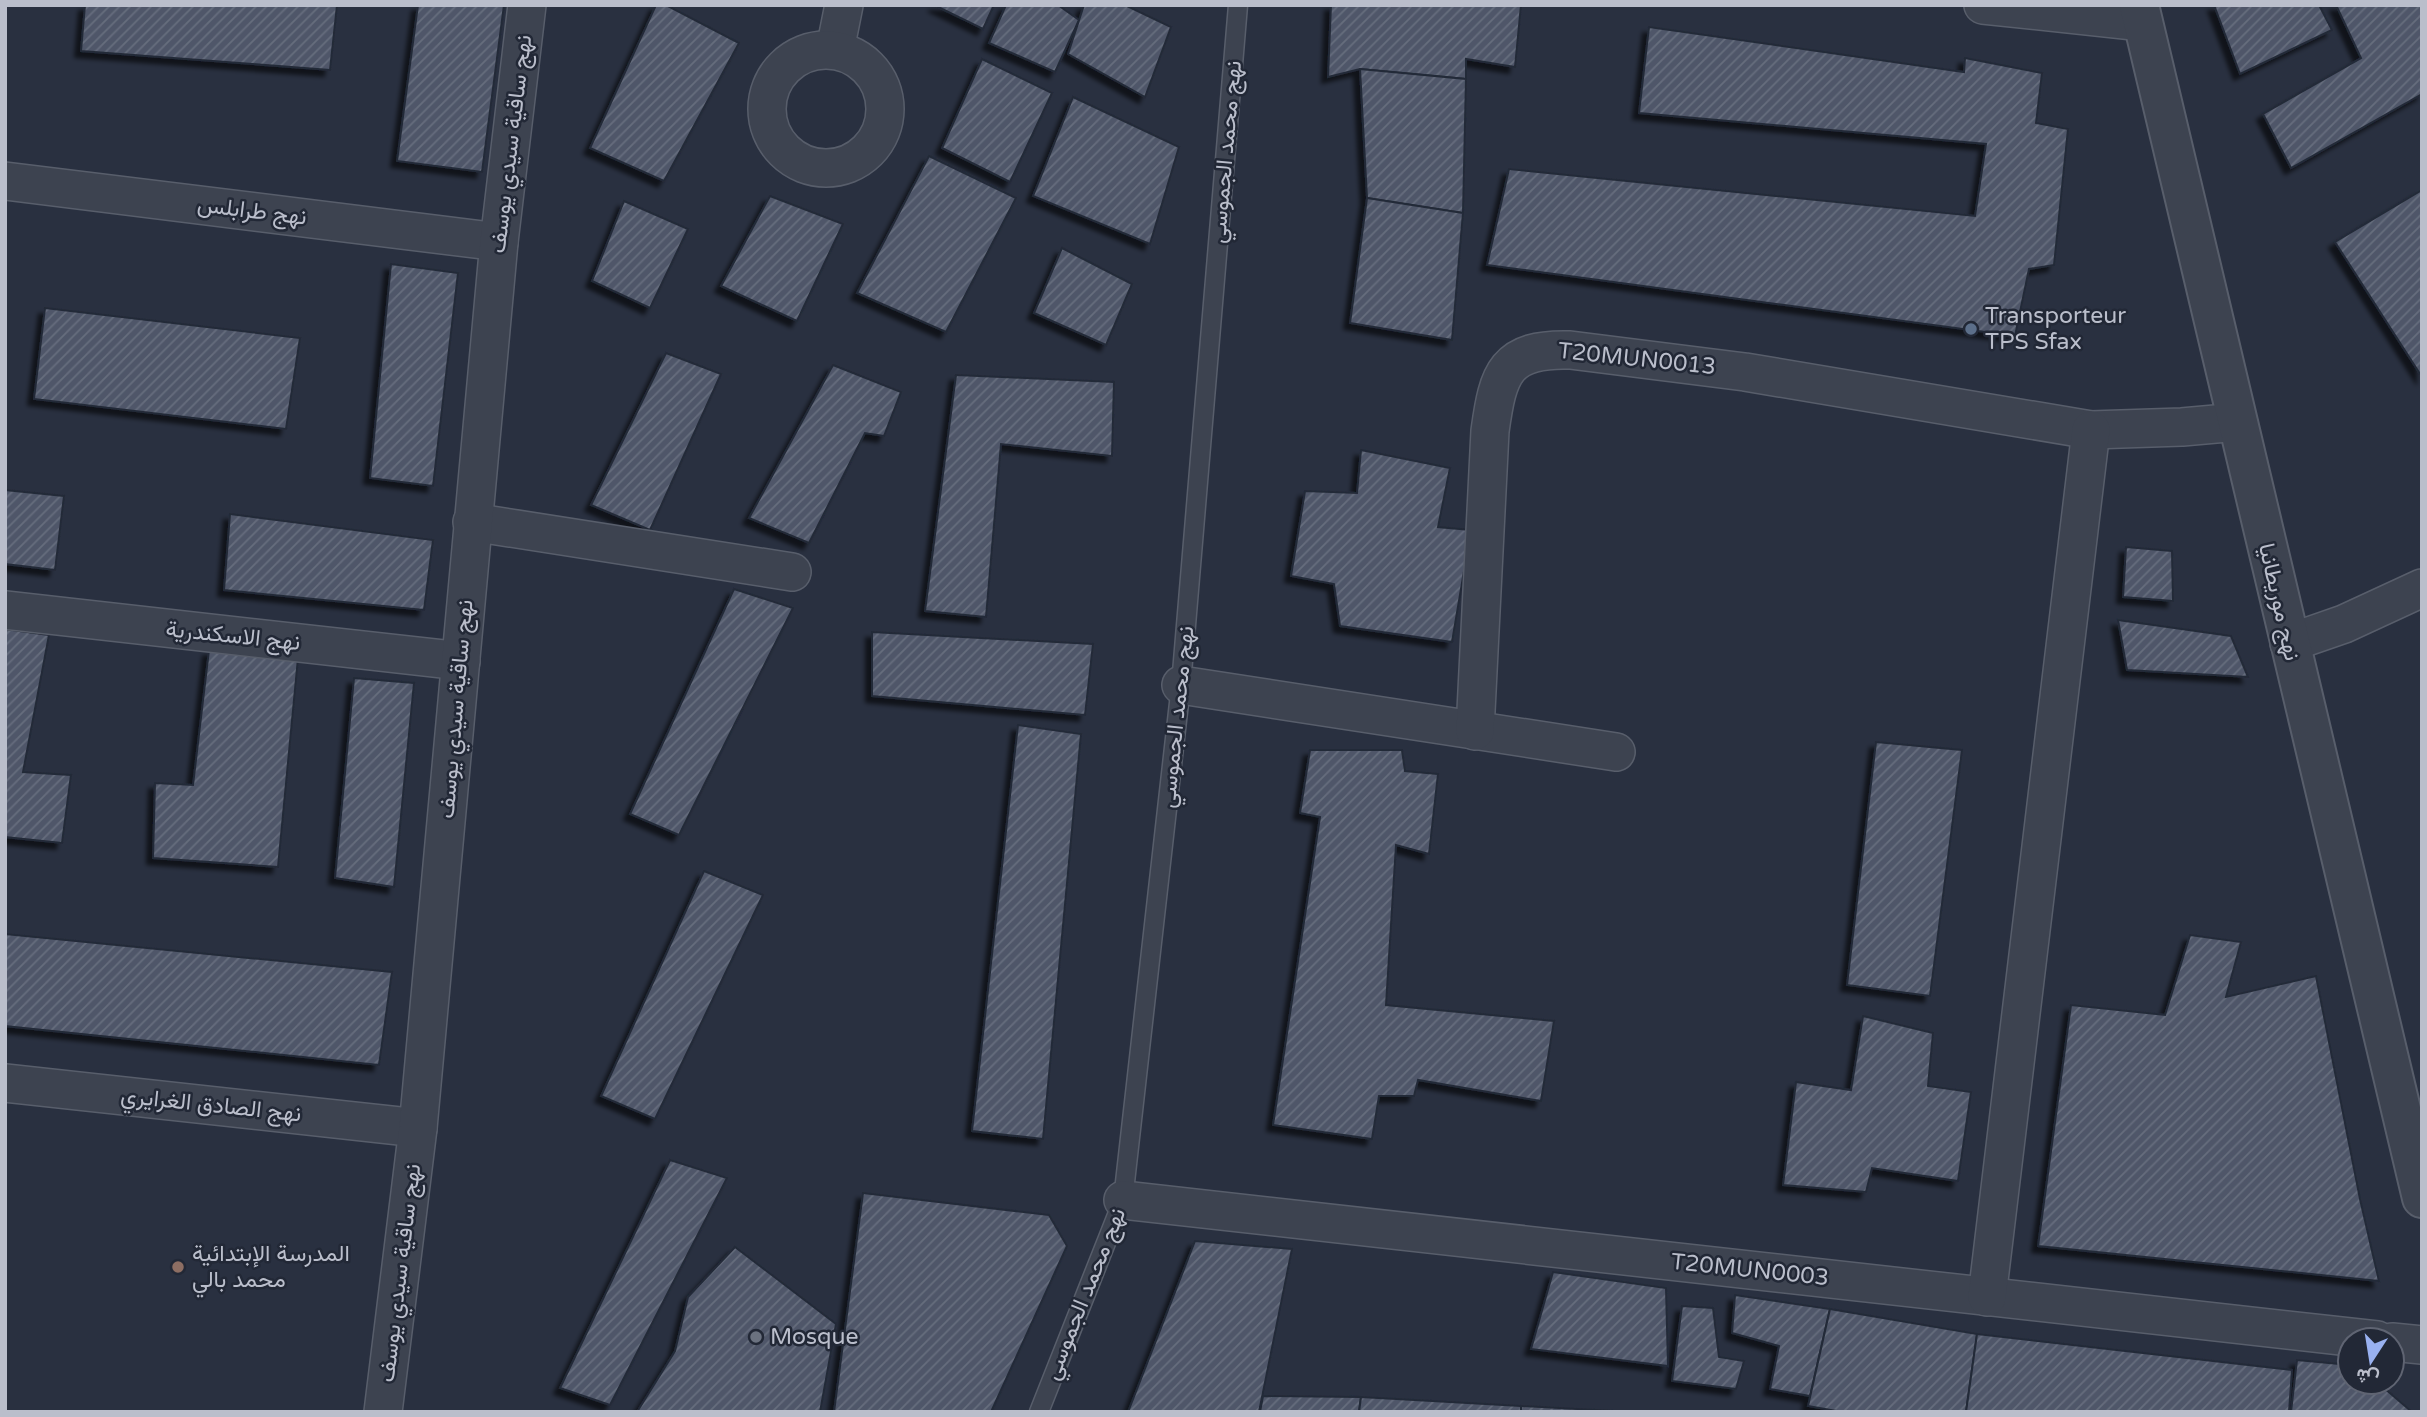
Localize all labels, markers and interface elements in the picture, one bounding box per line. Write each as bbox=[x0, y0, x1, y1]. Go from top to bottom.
street label: نهج ساقية سيدي يوسف bbox=[484, 33, 542, 255]
street label: نهج محمد الجموسي bbox=[1204, 59, 1252, 245]
street label: نهج طرابلس bbox=[196, 190, 308, 233]
place label: Transporteur TPS Sfax bbox=[1985, 302, 2126, 356]
marker: Transporteur TPS Sfax bbox=[1963, 321, 1979, 337]
street label: T20MUN0013 bbox=[1557, 337, 1717, 381]
street label: نهج موريطانيا bbox=[2251, 540, 2306, 664]
street label: نهج ساقية سيدي يوسف bbox=[432, 598, 484, 820]
street label: نهج الاسكندرية bbox=[164, 615, 302, 658]
street label: نهج محمد الجموسي bbox=[1153, 624, 1204, 810]
street label: نهج الصادق الغرايري bbox=[119, 1082, 303, 1132]
street label: نهج ساقية سيدي يوسف bbox=[373, 1162, 431, 1384]
street label: نهج محمد الجموسي bbox=[1038, 1204, 1136, 1386]
place label: المدرسة الإبتدائية محمد بالي bbox=[192, 1240, 350, 1298]
street label: T20MUN0003 bbox=[1670, 1248, 1830, 1292]
marker: المدرسة الإبتدائية محمد بالي bbox=[170, 1259, 186, 1275]
place label: Mosque bbox=[770, 1323, 858, 1351]
north arrow bbox=[2336, 1326, 2406, 1396]
marker: Mosque bbox=[748, 1329, 764, 1345]
text: ش bbox=[2354, 1363, 2381, 1390]

